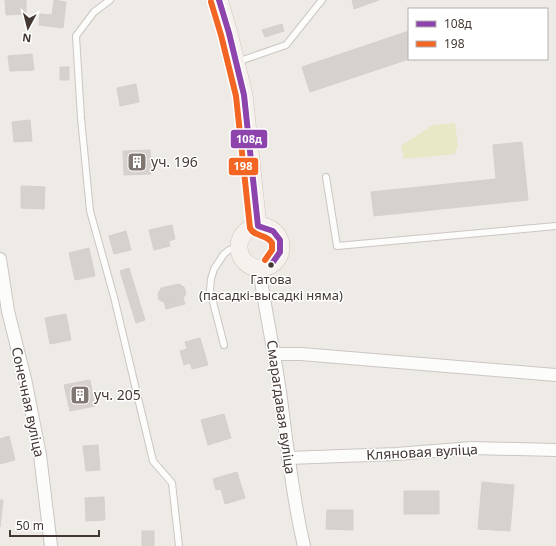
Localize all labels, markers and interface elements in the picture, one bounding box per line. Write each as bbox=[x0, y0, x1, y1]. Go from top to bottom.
north arrow bbox=[8, 8, 48, 48]
legend bbox=[408, 8, 548, 60]
text: 108д bbox=[444, 15, 473, 32]
text: N bbox=[21, 30, 32, 46]
text: 198 bbox=[444, 35, 465, 52]
line badge: 108д bbox=[230, 129, 268, 149]
text: 108д bbox=[236, 131, 262, 146]
building icon: уч. 196 bbox=[126, 151, 148, 173]
place label: уч. 196 bbox=[151, 152, 198, 171]
line badge: 198 bbox=[228, 157, 259, 176]
text: 198 bbox=[234, 158, 252, 173]
marker: Гатова (пасадкі-высадкі няма) bbox=[266, 260, 276, 270]
place label: Гатова (пасадкі-высадкі няма) bbox=[199, 270, 343, 304]
street label: Смарагдавая вуліца bbox=[263, 339, 300, 475]
street label: Сонечная вуліца bbox=[8, 345, 49, 459]
building icon: уч. 205 bbox=[69, 384, 91, 406]
place label: уч. 205 bbox=[94, 385, 141, 404]
street label: Кляновая вуліца bbox=[366, 439, 478, 464]
scale bar bbox=[10, 512, 99, 538]
text: 50 m bbox=[16, 517, 44, 534]

